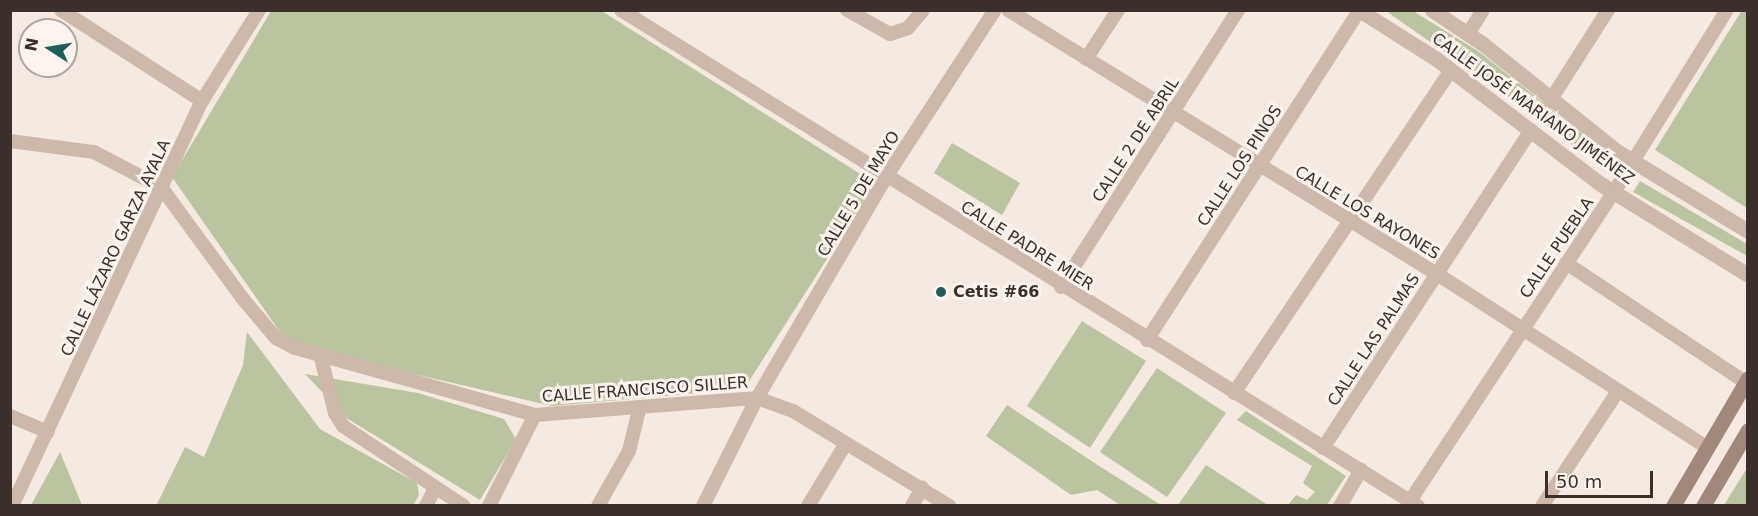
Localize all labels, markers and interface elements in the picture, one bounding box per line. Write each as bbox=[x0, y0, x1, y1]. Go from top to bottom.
north arrow bbox=[18, 18, 78, 78]
street label: CALLE JOSÉ MARIANO JIMÉNEZ bbox=[1428, 29, 1638, 189]
text: N bbox=[21, 36, 43, 53]
street label: CALLE 2 DE ABRIL bbox=[1089, 74, 1183, 206]
street label: CALLE LOS PINOS bbox=[1194, 102, 1286, 230]
street label: CALLE 5 DE MAYO bbox=[814, 128, 904, 260]
street label: CALLE LÁZARO GARZA AYALA bbox=[57, 137, 175, 359]
street label: CALLE LOS RAYONES bbox=[1291, 162, 1443, 264]
street label: CALLE PUEBLA bbox=[1516, 194, 1598, 302]
street label: CALLE PADRE MIER bbox=[957, 197, 1097, 295]
street label: CALLE LAS PALMAS bbox=[1324, 270, 1424, 410]
place label: Cetis #66 bbox=[953, 282, 1039, 302]
marker: Cetis #66 bbox=[934, 285, 948, 299]
street label: CALLE FRANCISCO SILLER bbox=[541, 373, 749, 407]
scale bar bbox=[1548, 459, 1656, 497]
text: 50 m bbox=[1556, 471, 1602, 492]

